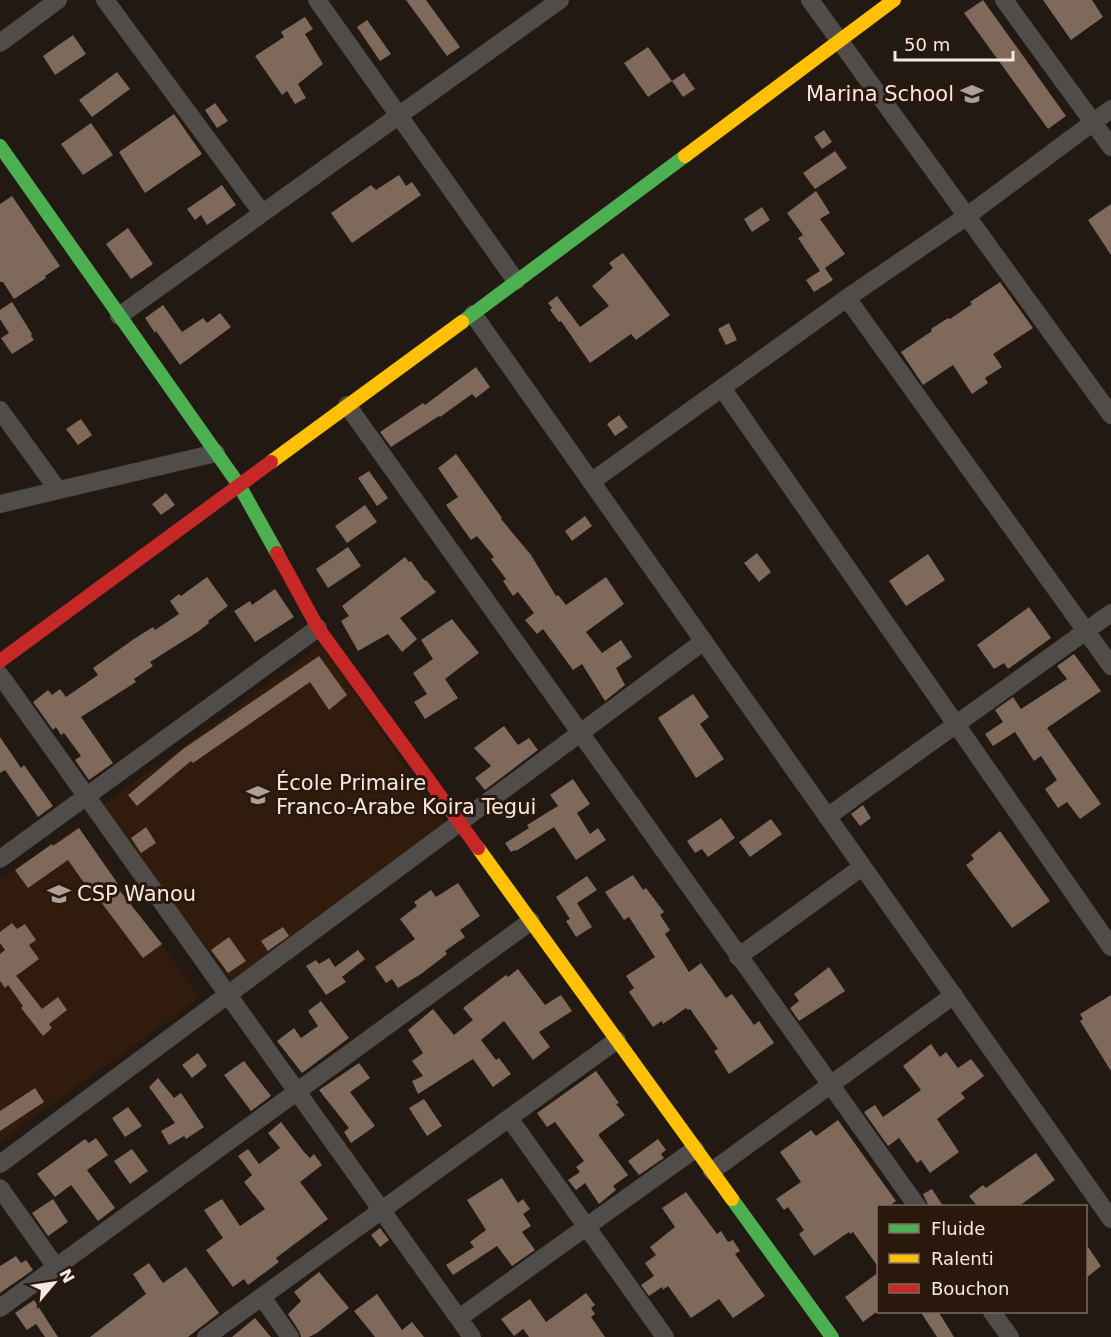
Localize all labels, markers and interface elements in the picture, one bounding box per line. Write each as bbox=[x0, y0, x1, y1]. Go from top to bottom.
scale bar bbox=[895, 24, 1014, 62]
text: 50 m bbox=[904, 34, 950, 55]
school or university icon: Marina School bbox=[959, 81, 985, 107]
place label: Marina School bbox=[806, 82, 954, 106]
place label: École Primaire Franco-Arabe Koira Tegui bbox=[276, 770, 536, 819]
school or university icon: École Primaire Franco-Arabe Koira Tegui bbox=[245, 782, 271, 808]
school or university icon: CSP Wanou bbox=[46, 881, 72, 907]
place label: CSP Wanou bbox=[77, 882, 196, 906]
legend bbox=[877, 1205, 1087, 1313]
text: Fluide bbox=[931, 1218, 985, 1239]
text: Ralenti bbox=[931, 1248, 994, 1269]
north arrow bbox=[24, 1253, 84, 1313]
text: N bbox=[55, 1266, 78, 1286]
text: Bouchon bbox=[931, 1278, 1010, 1299]

